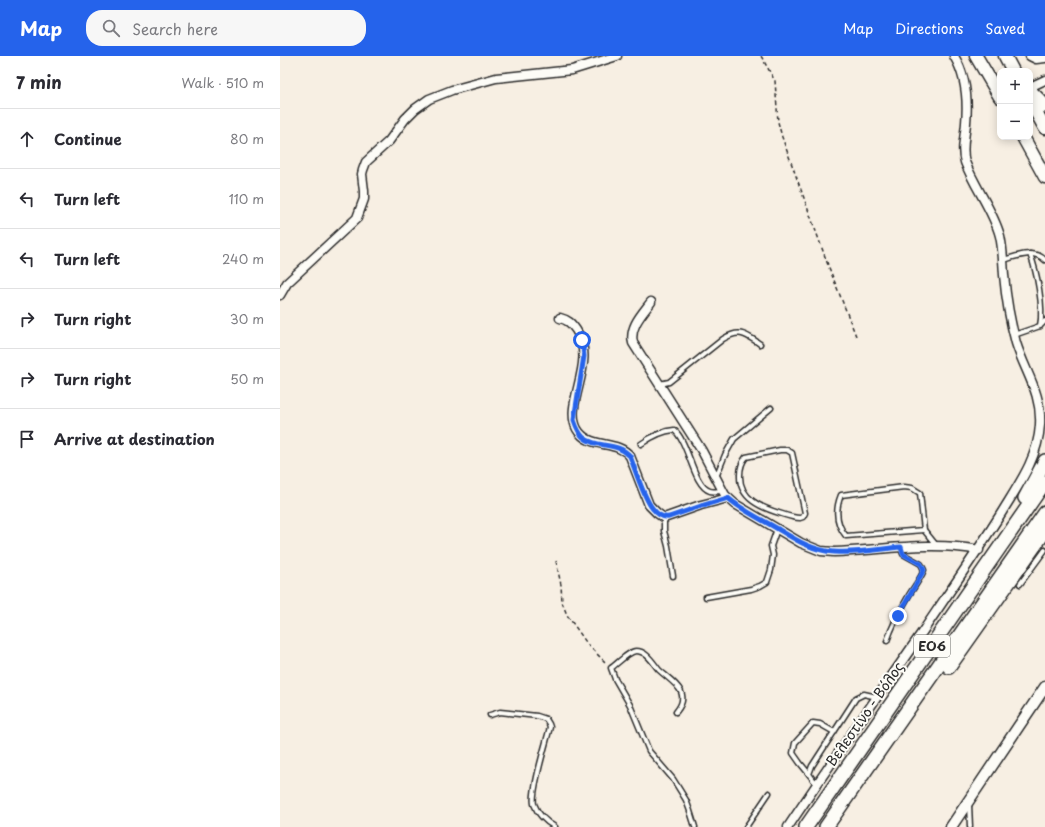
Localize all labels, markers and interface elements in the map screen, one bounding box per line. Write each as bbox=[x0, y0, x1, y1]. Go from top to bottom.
search box bbox=[86, 10, 366, 46]
text: Map bbox=[20, 14, 62, 42]
icon: search bbox=[100, 17, 122, 39]
text: Search here bbox=[132, 17, 218, 40]
text: Map bbox=[843, 18, 873, 39]
text: Directions bbox=[895, 18, 963, 39]
text: Saved bbox=[985, 18, 1025, 39]
map controls bbox=[997, 68, 1033, 140]
button: + bbox=[997, 68, 1033, 104]
text: 7 min bbox=[16, 69, 62, 95]
text: Walk · 510 m bbox=[181, 73, 264, 92]
button: − bbox=[997, 104, 1033, 140]
text: Continue bbox=[54, 127, 122, 150]
icon: ahead bbox=[16, 128, 38, 150]
text: 80 m bbox=[230, 129, 264, 148]
text: Turn left bbox=[54, 187, 120, 210]
icon: left bbox=[16, 188, 38, 210]
text: 110 m bbox=[229, 189, 264, 208]
text: Turn left bbox=[54, 247, 120, 270]
icon: left bbox=[16, 248, 38, 270]
text: 240 m bbox=[222, 249, 264, 268]
text: Turn right bbox=[54, 307, 131, 330]
icon: right bbox=[16, 308, 38, 330]
text: 30 m bbox=[230, 309, 264, 328]
route start bbox=[573, 331, 591, 349]
text: Turn right bbox=[54, 367, 131, 390]
icon: right bbox=[16, 368, 38, 390]
text: 50 m bbox=[230, 369, 264, 388]
text: Arrive at destination bbox=[54, 427, 215, 450]
icon: arrive bbox=[16, 428, 38, 450]
route end bbox=[889, 607, 907, 625]
road number: ΕΟ6 bbox=[914, 635, 950, 657]
street label: Βελεστίνο - Βόλος bbox=[821, 657, 908, 770]

